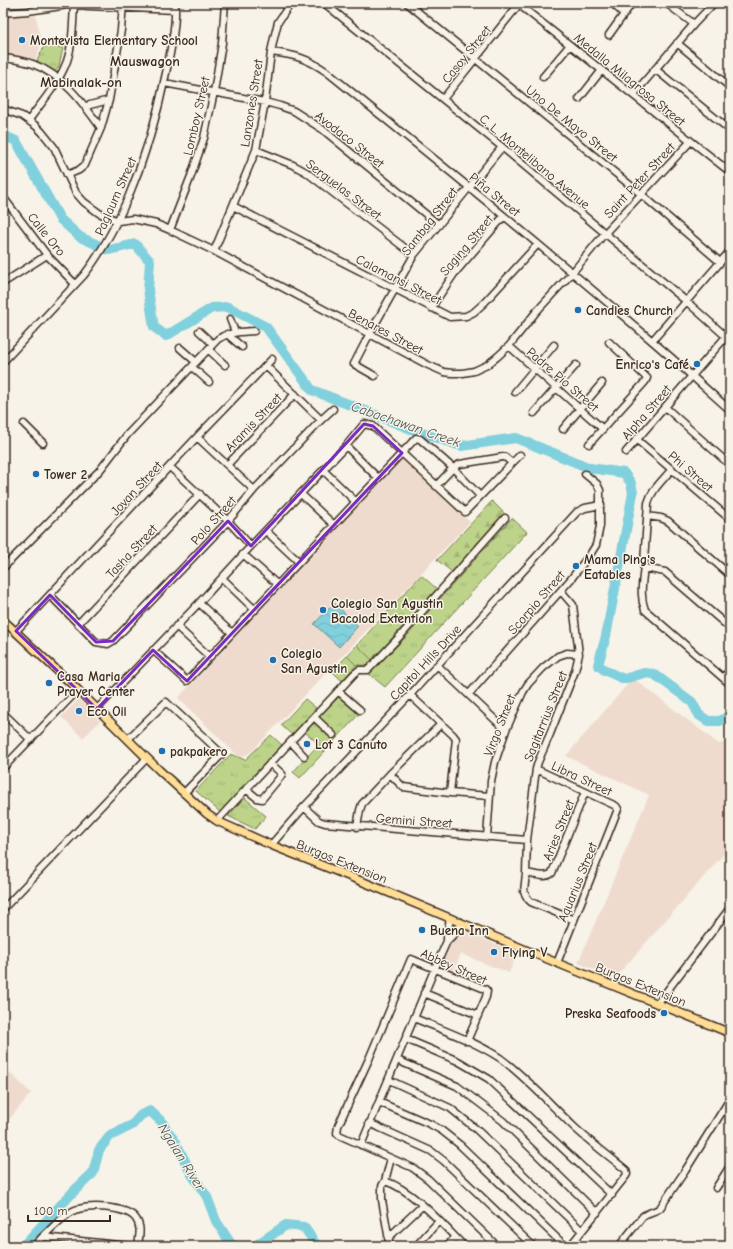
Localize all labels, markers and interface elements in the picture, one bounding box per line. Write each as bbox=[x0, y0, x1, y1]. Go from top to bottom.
street label: Casoy Street bbox=[439, 22, 495, 86]
street label: Medalla Milagrosa Street bbox=[571, 30, 689, 130]
place label: Montevista Elementary School bbox=[30, 33, 198, 48]
marker: Montevista Elementary School bbox=[17, 35, 27, 45]
district label: Mauswagon bbox=[110, 53, 180, 70]
street label: Lanzones Street bbox=[237, 57, 266, 148]
district label: Mabinalak-on bbox=[40, 74, 122, 91]
street label: Lomboy Street bbox=[180, 74, 213, 157]
street label: Uno De Mayo Street bbox=[523, 82, 621, 166]
street label: Avodaco Street bbox=[312, 108, 388, 172]
street label: C. L. Montelibano Avenue bbox=[476, 111, 593, 212]
street label: Saint Peter Street bbox=[601, 139, 679, 221]
street label: Paglaum Street bbox=[91, 154, 140, 238]
street label: Serguelas Street bbox=[303, 156, 385, 223]
street label: Piña Street bbox=[466, 169, 524, 220]
street label: Sambag Street bbox=[398, 183, 461, 258]
street label: Calle Oro bbox=[25, 210, 69, 259]
street label: Saging Street bbox=[437, 211, 497, 279]
street label: Calamansi Street bbox=[353, 251, 445, 308]
place label: Candles Church bbox=[586, 303, 673, 318]
marker: Candles Church bbox=[573, 305, 583, 315]
street label: Benares Street bbox=[346, 306, 427, 358]
street label: Padre Pio Street bbox=[524, 344, 603, 415]
place label: Enrico's Café bbox=[616, 357, 690, 372]
marker: Enrico's Café bbox=[692, 359, 702, 369]
street label: Alpha Street bbox=[618, 381, 675, 443]
street label: Aramis Street bbox=[222, 389, 286, 455]
water label: Cabachawan Creek bbox=[349, 398, 463, 451]
street label: Phi Street bbox=[665, 448, 717, 496]
street label: Jovan Street bbox=[107, 457, 166, 519]
place label: Tower 2 bbox=[44, 467, 87, 482]
marker: Tower 2 bbox=[31, 469, 41, 479]
street label: Polo Street bbox=[188, 492, 240, 548]
street label: Tasha Street bbox=[103, 520, 161, 581]
place label: Mama Ping's Eatables bbox=[584, 552, 656, 582]
marker: Mama Ping's Eatables bbox=[571, 561, 581, 571]
street label: Scorpio Street bbox=[505, 567, 569, 637]
place label: Colegio San Agustin Bacolod Extention bbox=[331, 596, 443, 626]
marker: Colegio San Agustin Bacolod Extention bbox=[318, 605, 328, 615]
street label: Capitol Hills Drive bbox=[387, 621, 465, 703]
place label: Colegio San Agustin bbox=[281, 646, 347, 676]
marker: Colegio San Agustin bbox=[268, 655, 278, 665]
street label: Sagitarrius Street bbox=[521, 668, 571, 764]
place label: Casa Maria Prayer Center bbox=[57, 669, 135, 699]
marker: Casa Maria Prayer Center bbox=[44, 678, 54, 688]
street label: Virgo Street bbox=[480, 691, 519, 758]
place label: Eco Oil bbox=[87, 704, 127, 719]
marker: Eco Oil bbox=[74, 706, 84, 716]
place label: Lot 3 Canuto bbox=[315, 737, 387, 752]
marker: Lot 3 Canuto bbox=[302, 739, 312, 749]
place label: pakpakero bbox=[170, 744, 228, 759]
marker: pakpakero bbox=[157, 746, 167, 756]
street label: Libra Street bbox=[549, 758, 616, 800]
street label: Aries Street bbox=[539, 796, 578, 863]
street label: Gemini Street bbox=[375, 810, 454, 831]
street label: Burgos Extension bbox=[294, 836, 389, 886]
street label: Aquarius Street bbox=[555, 839, 601, 924]
place label: Buena Inn bbox=[430, 923, 489, 938]
marker: Buena Inn bbox=[417, 925, 427, 935]
street label: Abbey Street bbox=[418, 945, 490, 988]
place label: Flying V bbox=[502, 945, 548, 960]
marker: Flying V bbox=[489, 947, 499, 957]
street label: Burgos Extension bbox=[593, 959, 688, 1009]
place label: Preska Seafoods bbox=[565, 1006, 656, 1021]
marker: Preska Seafoods bbox=[659, 1008, 669, 1018]
water label: Ngalan River bbox=[154, 1120, 210, 1195]
scale bar bbox=[28, 1197, 110, 1223]
text: 100 m bbox=[34, 1204, 67, 1218]

